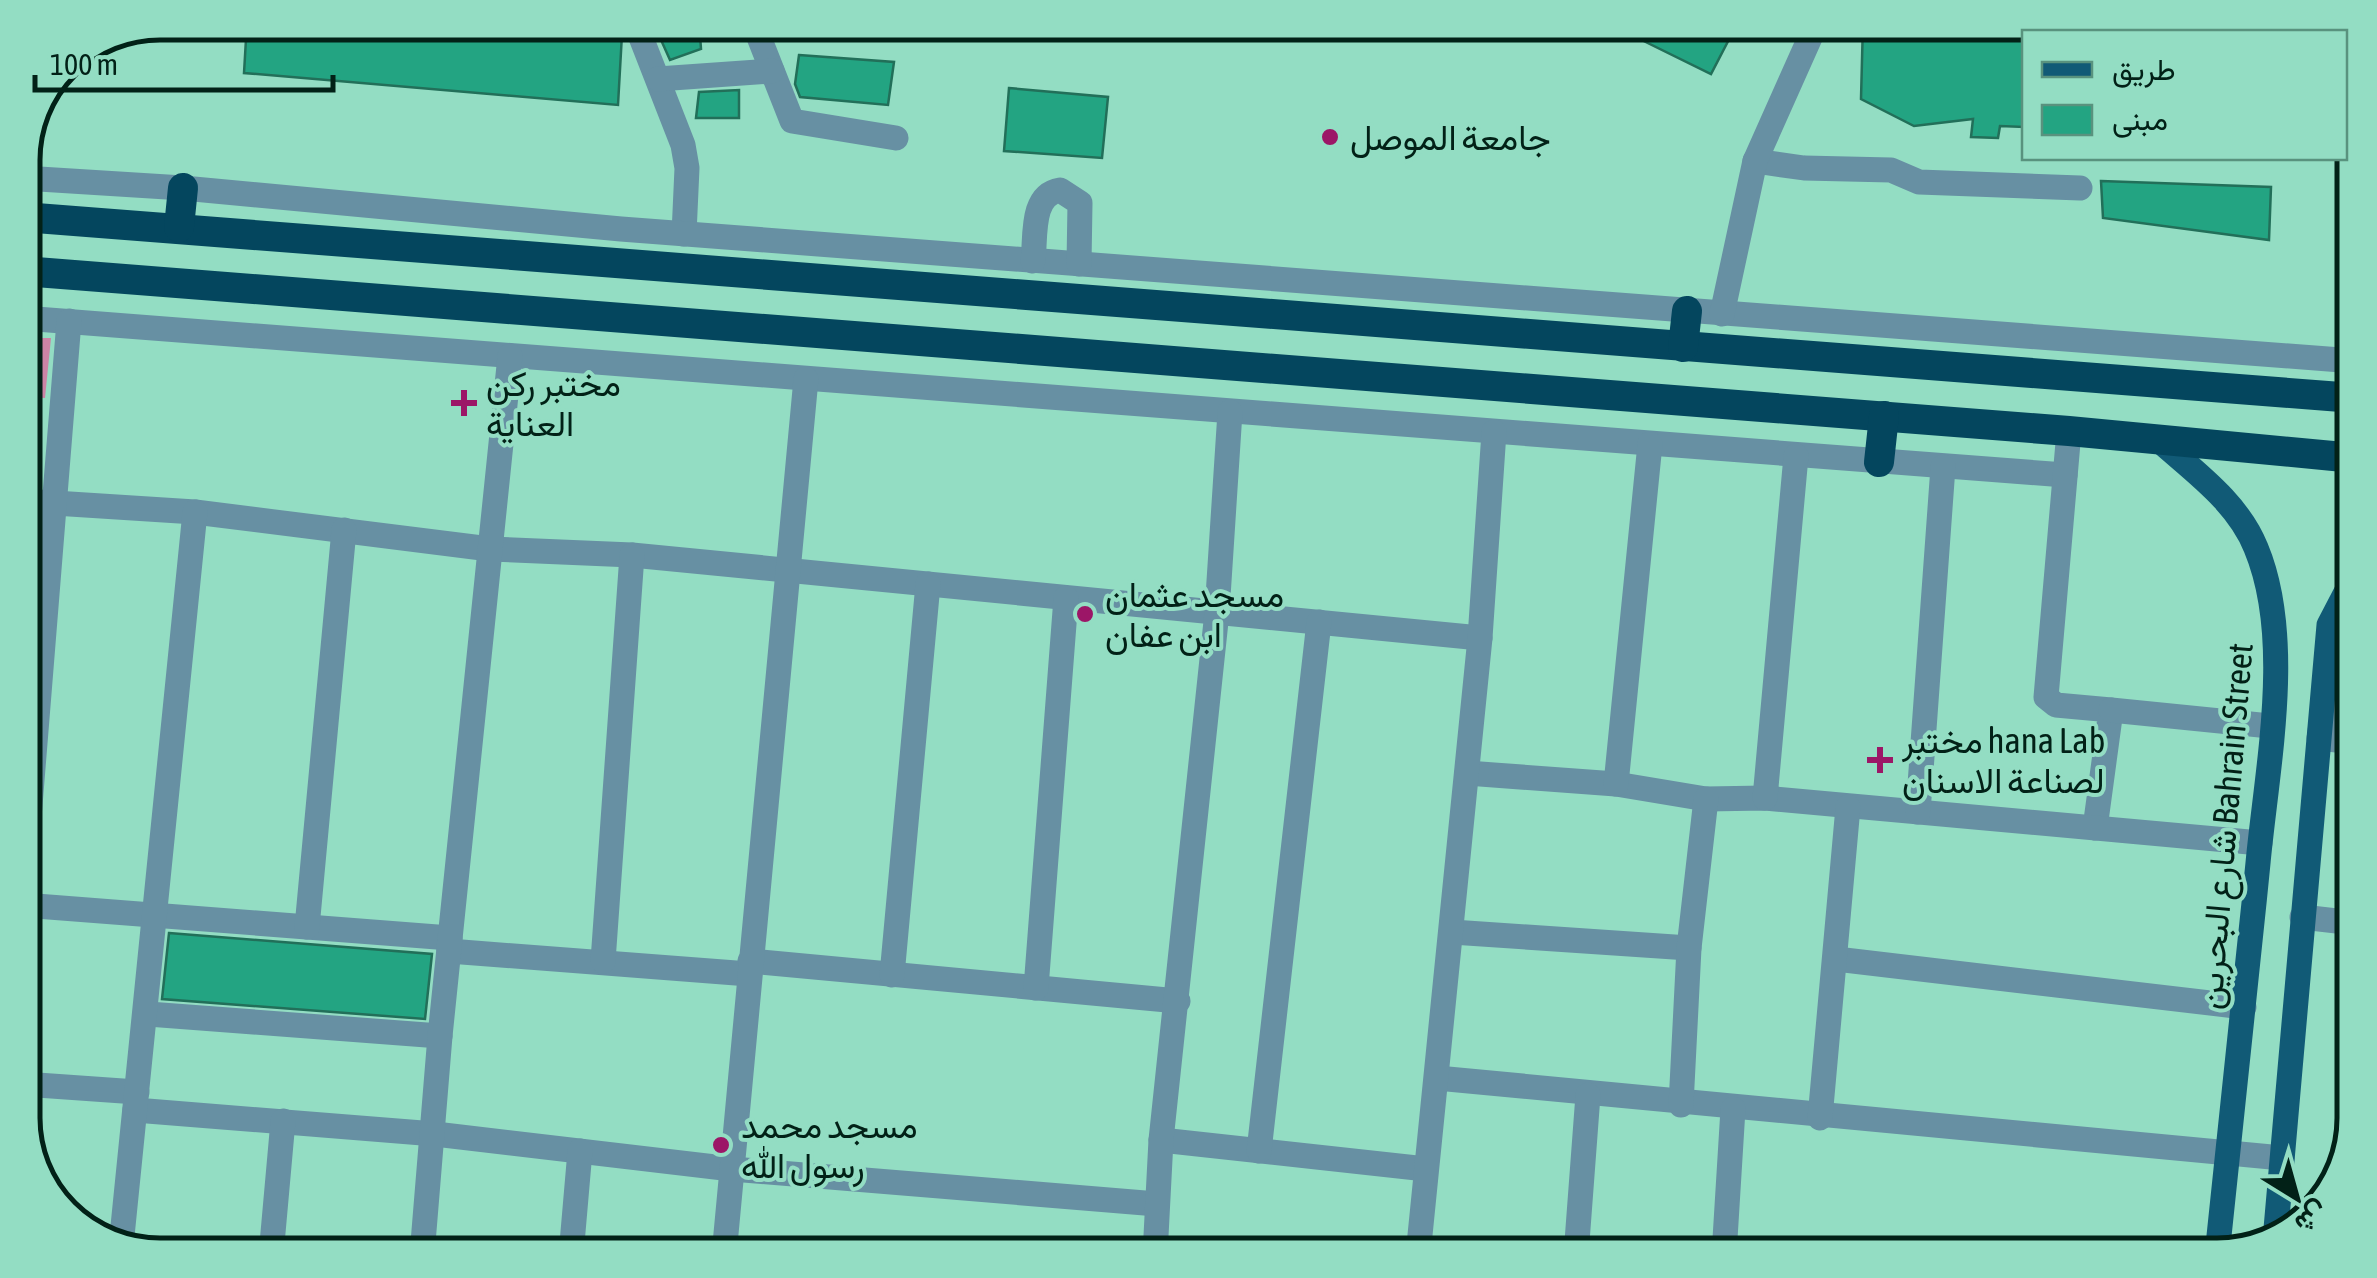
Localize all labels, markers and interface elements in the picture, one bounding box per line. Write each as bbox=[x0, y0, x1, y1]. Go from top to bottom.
scale bar bbox=[35, 30, 332, 92]
legend bbox=[2022, 30, 2347, 160]
text: 100 m bbox=[50, 47, 118, 81]
text: طريق bbox=[2112, 52, 2176, 88]
text: مبنى bbox=[2112, 102, 2168, 138]
place label: جامعة الموصل bbox=[1350, 117, 1551, 160]
marker: جامعة الموصل bbox=[1319, 126, 1341, 148]
place label: مختبر ركن العناية bbox=[486, 363, 621, 444]
marker: مختبر ركن العناية bbox=[451, 390, 477, 416]
place label: مسجد عثمان ابن عفان bbox=[1105, 574, 1284, 656]
marker: مسجد عثمان ابن عفان bbox=[1074, 603, 1096, 625]
street label: شارع البحرين Bahrain Street bbox=[2188, 641, 2265, 1011]
place label: مختبر hana Lab لصناعة الاسنان bbox=[1901, 720, 2105, 801]
marker: مختبر hana Lab لصناعة الاسنان bbox=[1867, 747, 1893, 773]
place label: مسجد محمد رسول الله bbox=[741, 1105, 918, 1188]
marker: مسجد محمد رسول الله bbox=[710, 1134, 732, 1156]
north arrow bbox=[2247, 1148, 2347, 1248]
text: ش bbox=[2288, 1194, 2335, 1241]

